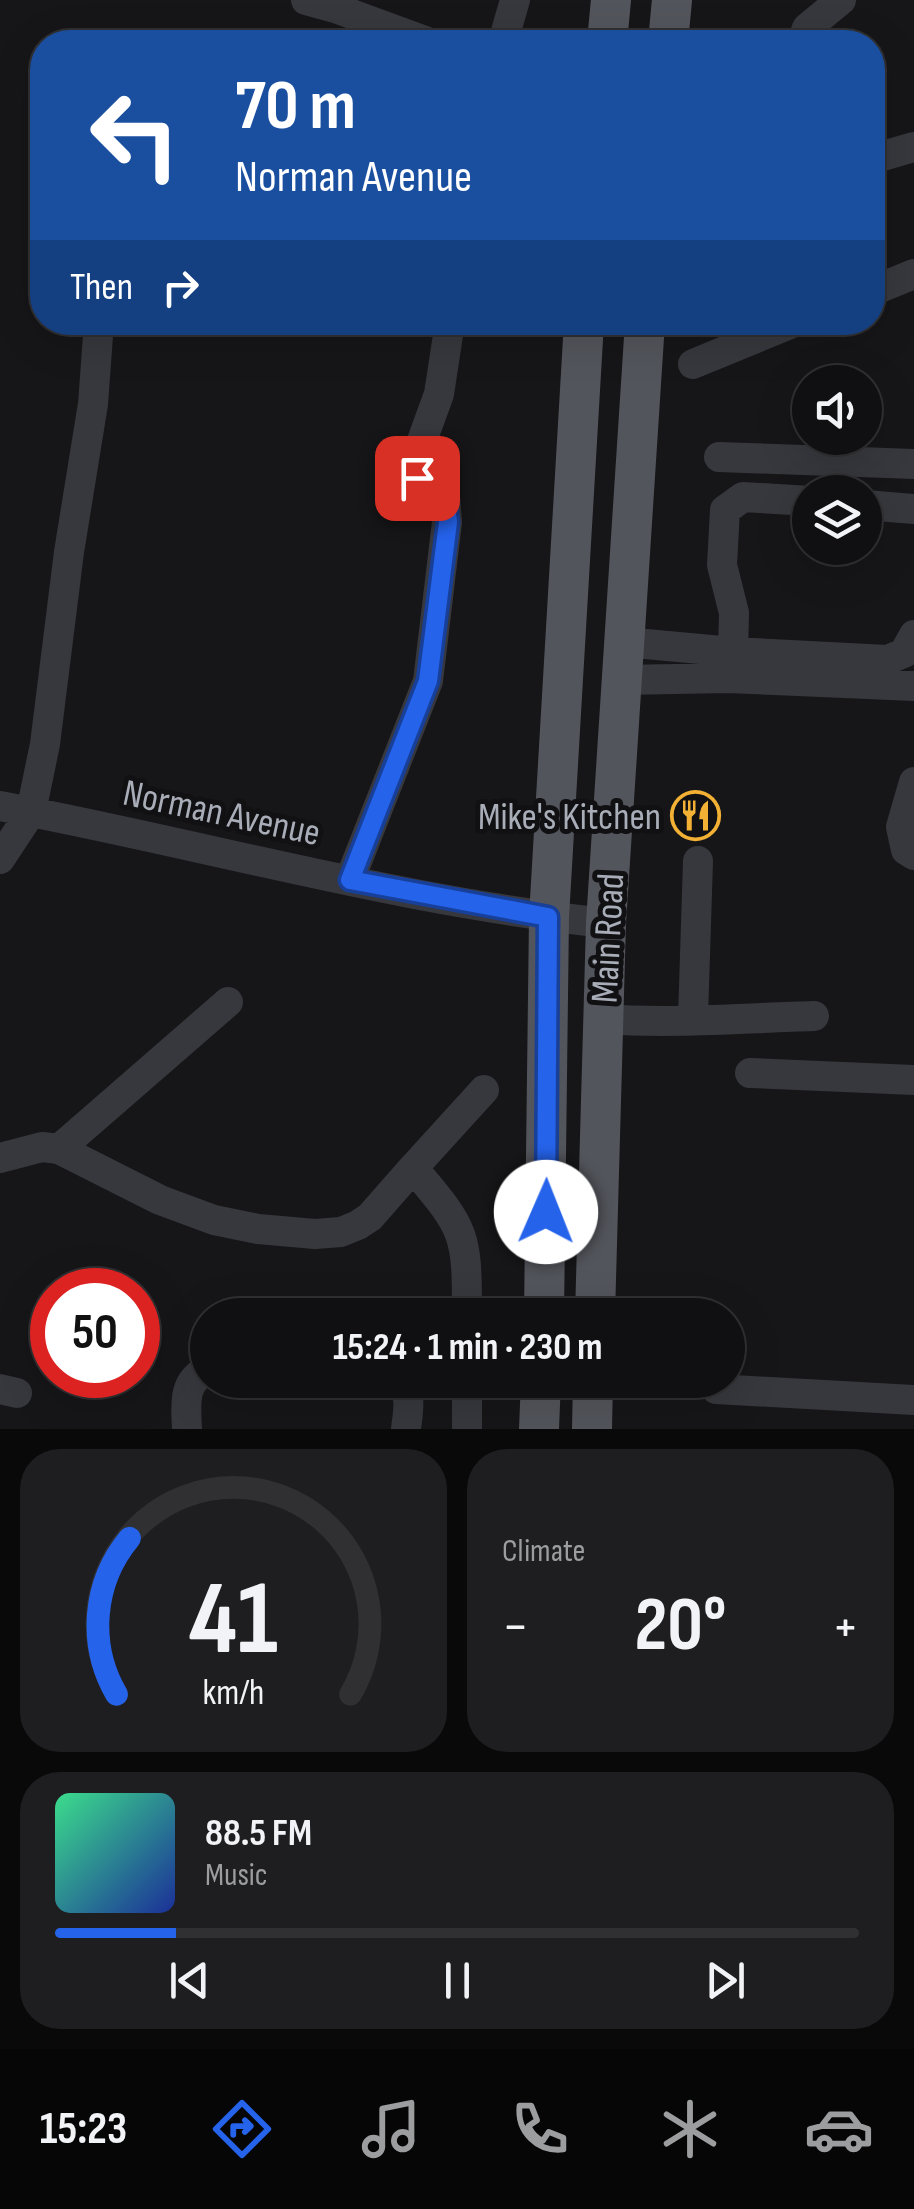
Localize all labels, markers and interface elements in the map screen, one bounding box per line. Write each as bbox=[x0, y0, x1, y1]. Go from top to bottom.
text: 70 m bbox=[235, 65, 356, 149]
icon: left bbox=[70, 70, 200, 200]
text: Norman Avenue bbox=[235, 150, 472, 205]
icon: right bbox=[153, 260, 208, 315]
text: Then bbox=[70, 265, 133, 310]
map controls bbox=[792, 365, 882, 565]
button: sound bbox=[792, 365, 882, 455]
pin bbox=[375, 436, 460, 521]
icon: arrive bbox=[390, 451, 445, 506]
button: layers bbox=[792, 475, 882, 565]
street label: Norman Avenue bbox=[119, 771, 324, 856]
restaurant icon: Mike's Kitchen bbox=[670, 790, 722, 842]
place label: Mike's Kitchen bbox=[478, 795, 661, 840]
street label: Main Road bbox=[583, 872, 634, 1004]
position arrow bbox=[494, 1160, 598, 1264]
speed limit sign: 50 bbox=[30, 1268, 160, 1398]
text: 15:24 · 1 min · 230 m bbox=[333, 1325, 602, 1370]
text: Climate bbox=[502, 1532, 585, 1571]
text: 41 bbox=[189, 1558, 278, 1683]
text: 20° bbox=[634, 1581, 727, 1672]
text: − bbox=[502, 1594, 529, 1661]
text: + bbox=[832, 1594, 859, 1661]
text: km/h bbox=[203, 1672, 264, 1715]
text: 88.5 FM bbox=[205, 1811, 312, 1856]
text: Music bbox=[205, 1856, 268, 1895]
icon: previous bbox=[162, 1953, 217, 2008]
icon: pause bbox=[430, 1953, 485, 2008]
icon: next bbox=[698, 1953, 753, 2008]
icon: directions bbox=[207, 2094, 277, 2164]
icon: music bbox=[356, 2094, 426, 2164]
icon: phone bbox=[505, 2094, 575, 2164]
icon: climate bbox=[655, 2094, 725, 2164]
icon: car bbox=[804, 2094, 874, 2164]
text: 15:23 bbox=[40, 2102, 127, 2157]

